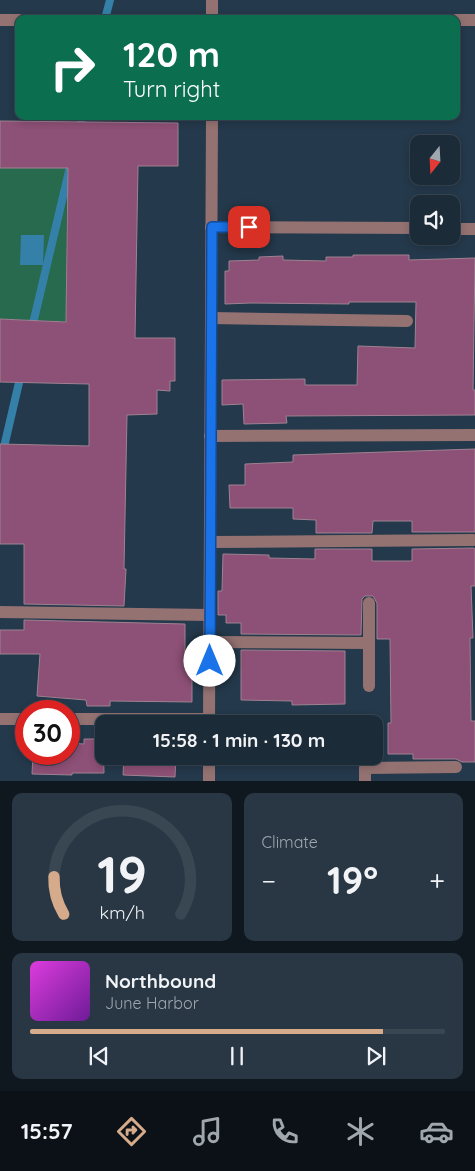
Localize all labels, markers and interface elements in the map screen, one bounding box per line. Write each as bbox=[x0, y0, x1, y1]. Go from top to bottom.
text: 120 m bbox=[123, 32, 220, 76]
icon: right bbox=[40, 35, 105, 100]
text: Turn right bbox=[123, 75, 220, 103]
north arrow bbox=[410, 135, 460, 185]
map controls bbox=[410, 135, 460, 245]
button: sound bbox=[410, 195, 460, 245]
pin bbox=[228, 206, 270, 248]
icon: arrive bbox=[235, 213, 263, 241]
position arrow bbox=[183, 634, 235, 686]
speed limit sign: 30 bbox=[15, 700, 80, 765]
text: 15:58 · 1 min · 130 m bbox=[153, 728, 325, 752]
text: Climate bbox=[262, 832, 318, 852]
text: 19 bbox=[97, 841, 147, 906]
text: 19° bbox=[327, 856, 378, 904]
text: − bbox=[262, 863, 276, 898]
text: + bbox=[429, 863, 445, 898]
text: km/h bbox=[99, 901, 144, 923]
text: Northbound bbox=[105, 969, 216, 993]
text: June Harbor bbox=[105, 993, 199, 1013]
icon: previous bbox=[85, 1042, 113, 1070]
icon: pause bbox=[223, 1042, 251, 1070]
icon: next bbox=[362, 1042, 390, 1070]
icon: directions bbox=[114, 1114, 149, 1149]
icon: music bbox=[190, 1114, 225, 1149]
icon: phone bbox=[267, 1114, 302, 1149]
icon: climate bbox=[343, 1114, 378, 1149]
icon: car bbox=[419, 1114, 454, 1149]
text: 15:57 bbox=[21, 1117, 73, 1145]

